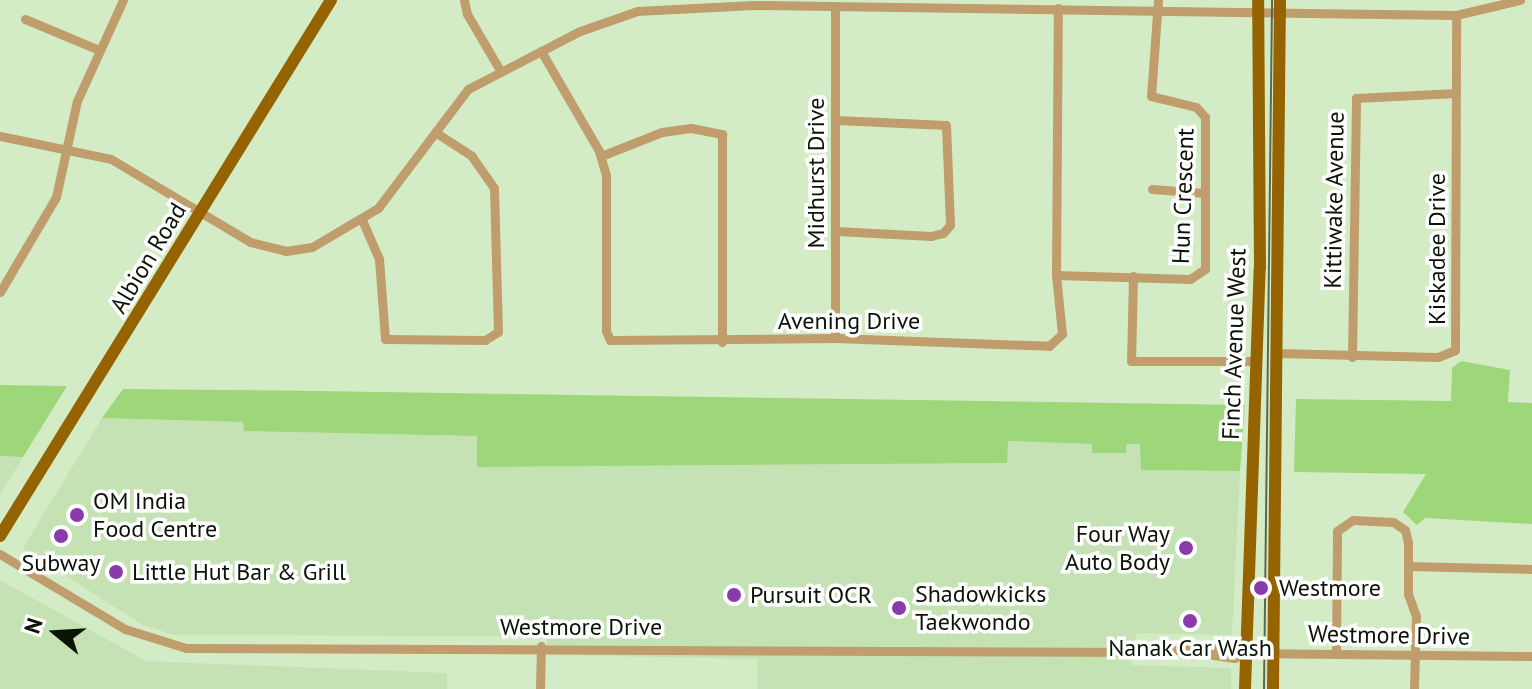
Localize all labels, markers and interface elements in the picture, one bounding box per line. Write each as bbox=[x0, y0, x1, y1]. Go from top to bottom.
street label: Midhurst Drive bbox=[802, 98, 830, 248]
street label: Kittiwake Avenue bbox=[1318, 111, 1350, 289]
street label: Hun Crescent bbox=[1166, 127, 1200, 265]
street label: Kiskadee Drive bbox=[1423, 173, 1451, 325]
street label: Albion Road bbox=[104, 198, 192, 318]
street label: Finch Avenue West bbox=[1216, 247, 1252, 441]
street label: Avening Drive bbox=[778, 307, 920, 335]
place label: OM India Food Centre bbox=[93, 487, 217, 543]
marker: OM India Food Centre bbox=[68, 506, 86, 524]
place label: Four Way Auto Body bbox=[1065, 520, 1170, 576]
marker: Subway bbox=[52, 527, 70, 545]
marker: Four Way Auto Body bbox=[1177, 539, 1195, 557]
place label: Subway bbox=[21, 549, 101, 577]
place label: Little Hut Bar & Grill bbox=[132, 558, 346, 586]
marker: Little Hut Bar & Grill bbox=[107, 563, 125, 581]
place label: Westmore bbox=[1279, 574, 1381, 602]
marker: Westmore bbox=[1250, 577, 1272, 599]
place label: Shadowkicks Taekwondo bbox=[915, 580, 1046, 636]
place label: Pursuit OCR bbox=[750, 581, 872, 609]
marker: Pursuit OCR bbox=[725, 586, 743, 604]
north arrow bbox=[16, 593, 96, 673]
marker: Shadowkicks Taekwondo bbox=[890, 599, 908, 617]
marker: Nanak Car Wash bbox=[1181, 612, 1199, 630]
street label: Westmore Drive bbox=[500, 613, 662, 641]
text: N bbox=[18, 614, 49, 637]
street label: Westmore Drive bbox=[1308, 619, 1470, 651]
place label: Nanak Car Wash bbox=[1108, 634, 1272, 662]

